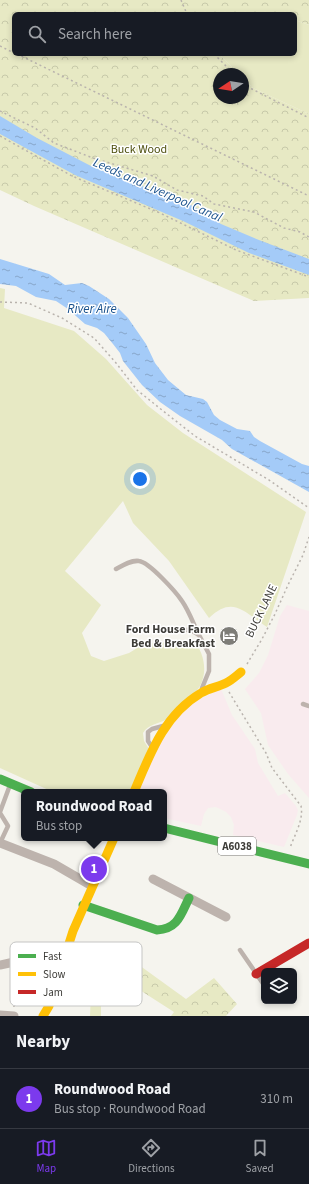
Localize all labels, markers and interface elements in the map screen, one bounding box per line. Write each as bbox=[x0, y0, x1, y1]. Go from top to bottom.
search box bbox=[12, 12, 297, 56]
icon: search bbox=[26, 23, 48, 45]
text: Search here bbox=[58, 24, 132, 45]
north arrow bbox=[213, 68, 249, 104]
park label: Buck Wood bbox=[111, 141, 167, 158]
water label: Leeds and Liverpool Canal bbox=[90, 153, 226, 227]
water label: River Aire bbox=[67, 300, 117, 318]
your location bbox=[130, 469, 150, 489]
street label: BUCK LANE bbox=[241, 582, 282, 641]
place label: Ford House Farm Bed & Breakfast bbox=[126, 621, 215, 652]
hotel icon: Ford House Farm Bed & Breakfast bbox=[218, 625, 240, 647]
popup bbox=[21, 789, 167, 841]
text: Roundwood Road bbox=[36, 796, 152, 817]
text: Bus stop bbox=[36, 817, 82, 835]
road number: A6038 bbox=[218, 837, 256, 855]
pin: 1 bbox=[81, 854, 107, 884]
legend bbox=[10, 942, 142, 1006]
text: Fast bbox=[43, 949, 62, 964]
text: Slow bbox=[43, 967, 66, 982]
map controls bbox=[261, 968, 297, 1004]
button: layers bbox=[261, 968, 297, 1004]
text: Jam bbox=[43, 985, 63, 1000]
text: Nearby bbox=[16, 1030, 70, 1054]
text: Roundwood Road bbox=[54, 1079, 171, 1100]
text: 1 bbox=[26, 1090, 32, 1108]
text: 310 m bbox=[260, 1090, 293, 1108]
text: Bus stop · Roundwood Road bbox=[54, 1100, 206, 1118]
tab: Map bbox=[35, 1137, 57, 1176]
tab: Directions bbox=[128, 1137, 175, 1176]
tab: Saved bbox=[246, 1137, 274, 1176]

